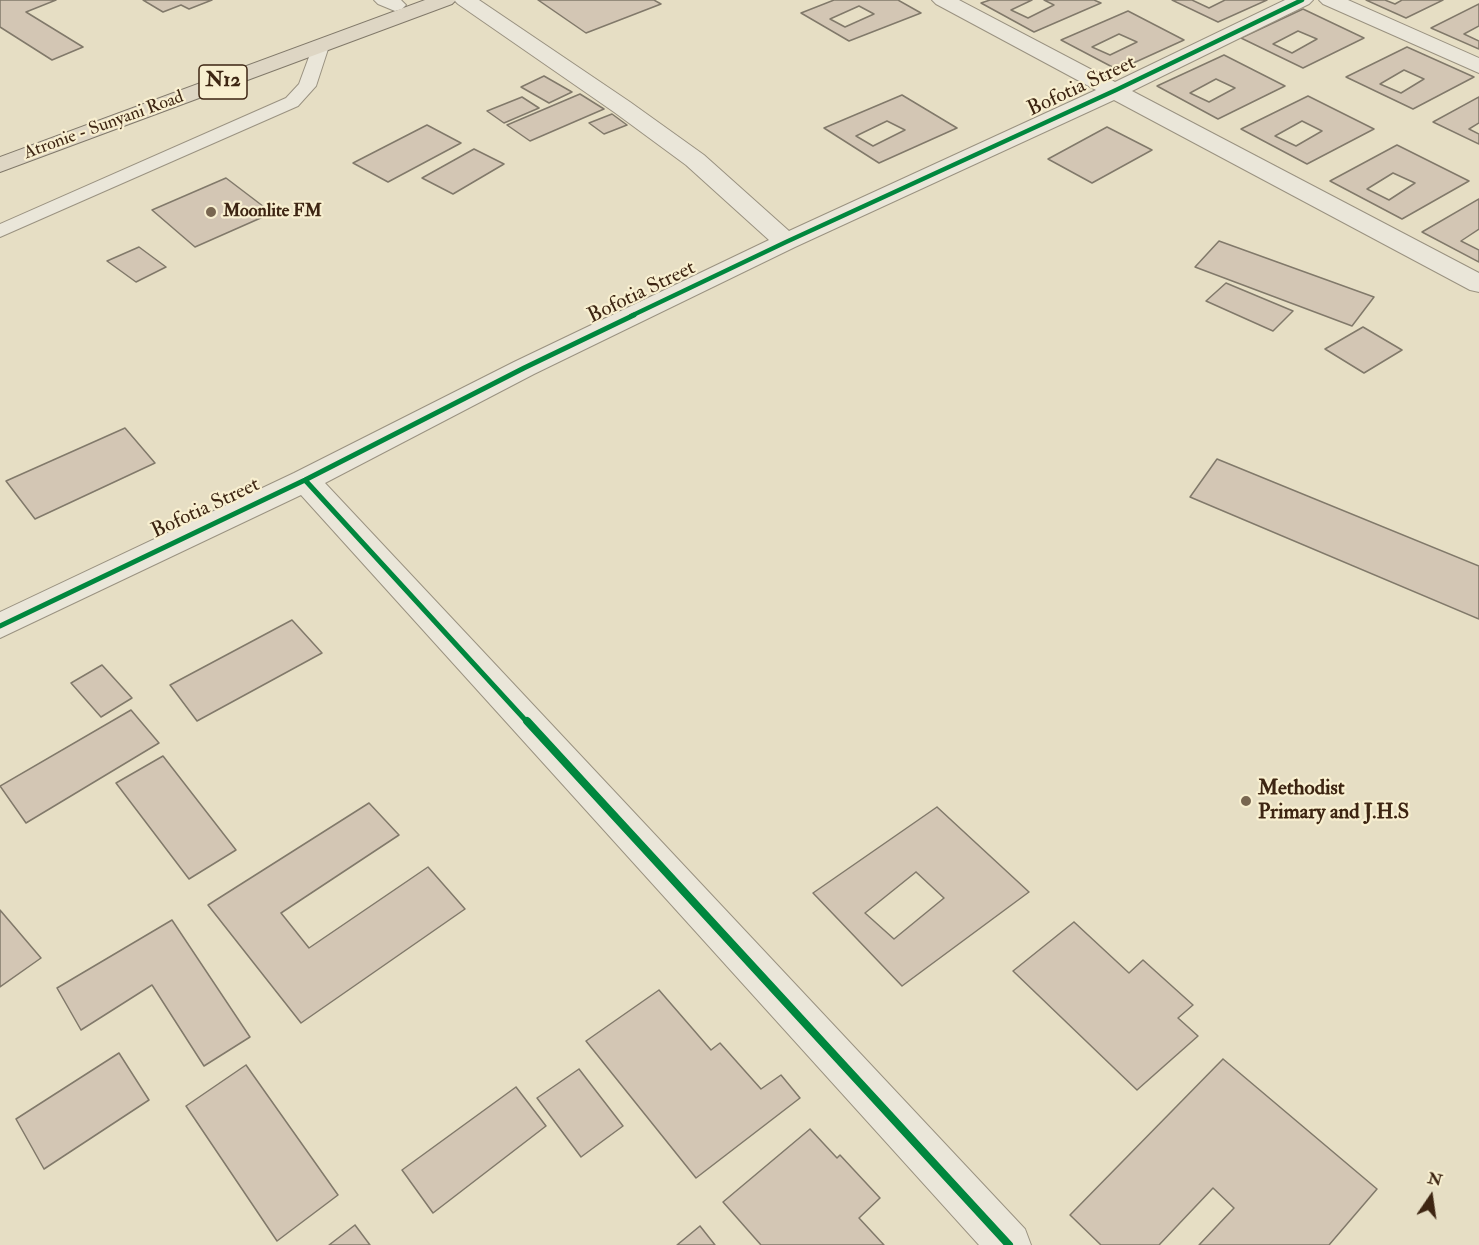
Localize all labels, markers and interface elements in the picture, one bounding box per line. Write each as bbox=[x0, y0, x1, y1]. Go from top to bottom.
street label: Bofotia Street bbox=[1024, 51, 1140, 123]
road number: N12 bbox=[199, 65, 247, 99]
street label: Atronie - Sunyani Road bbox=[21, 87, 187, 165]
place label: Moonlite FM bbox=[223, 201, 322, 223]
marker: Moonlite FM bbox=[204, 205, 218, 219]
street label: Bofotia Street bbox=[584, 256, 700, 330]
street label: Bofotia Street bbox=[148, 473, 264, 545]
place label: Methodist Primary and J.H.S bbox=[1258, 776, 1409, 826]
marker: Methodist Primary and J.H.S bbox=[1239, 794, 1253, 808]
north arrow bbox=[1401, 1167, 1461, 1227]
text: N bbox=[1426, 1168, 1444, 1191]

